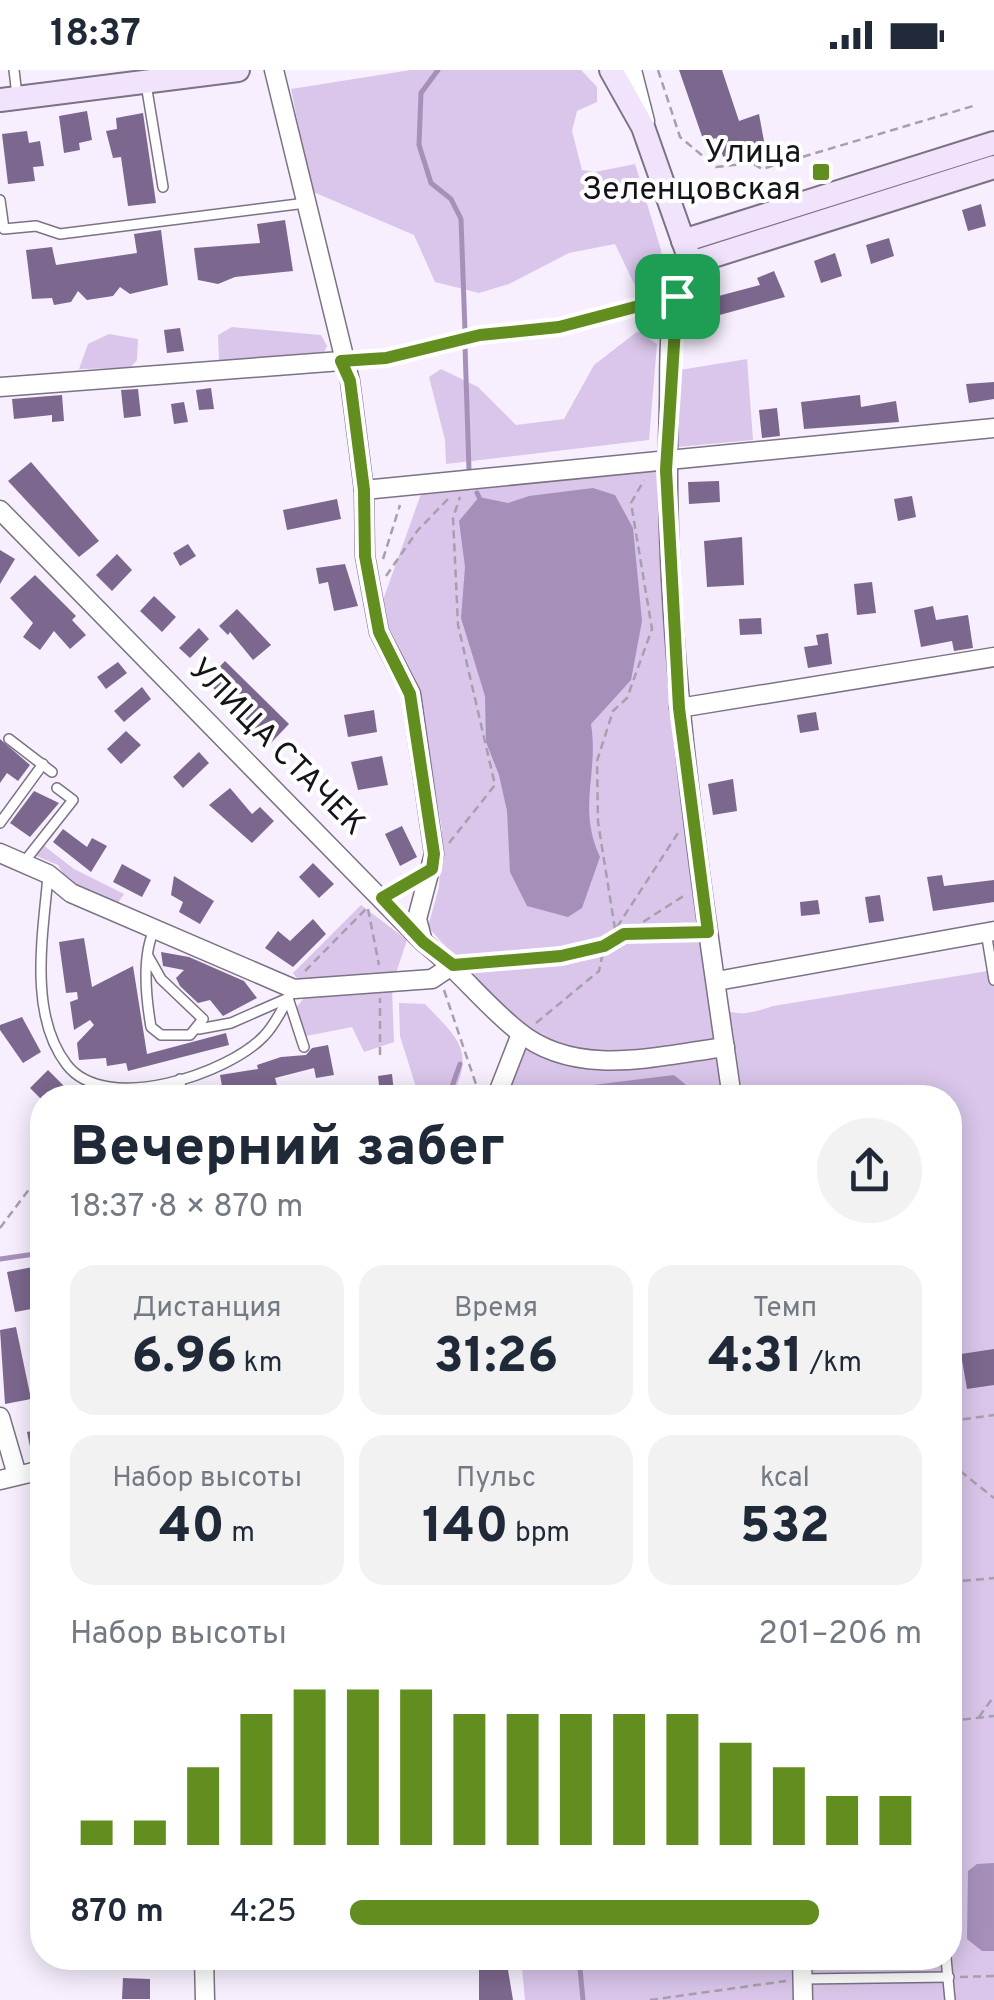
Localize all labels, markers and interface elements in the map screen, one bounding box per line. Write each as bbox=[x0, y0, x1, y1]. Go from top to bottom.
text: 18:37 bbox=[50, 11, 141, 60]
place label: Улица Зеленцовская bbox=[582, 134, 801, 211]
marker: Улица Зеленцовская bbox=[810, 161, 832, 183]
pin bbox=[635, 254, 720, 339]
icon: arrive bbox=[650, 269, 705, 324]
street label: УЛИЦА СТАЧЕК bbox=[179, 651, 373, 845]
text: Вечерний забег bbox=[70, 1115, 505, 1185]
button: share bbox=[817, 1118, 922, 1223]
text: 18:37 · 8 × 870 m bbox=[70, 1188, 303, 1228]
text: Дистанция bbox=[132, 1291, 282, 1327]
text: Время bbox=[454, 1291, 538, 1327]
text: Темп bbox=[753, 1291, 817, 1327]
text: 6.96 bbox=[132, 1327, 237, 1390]
text: 31:26 bbox=[434, 1327, 558, 1390]
text: 4:31 bbox=[708, 1327, 803, 1390]
text: km bbox=[237, 1346, 282, 1382]
text: /km bbox=[803, 1346, 862, 1382]
text: Набор высоты bbox=[112, 1461, 302, 1497]
text: Пульс bbox=[456, 1461, 536, 1497]
text: kcal bbox=[760, 1461, 810, 1497]
text: 40 bbox=[159, 1497, 225, 1560]
text: 140 bbox=[422, 1497, 508, 1560]
text: 532 bbox=[740, 1497, 830, 1560]
text: m bbox=[225, 1516, 255, 1552]
text: bpm bbox=[508, 1516, 570, 1552]
text: Набор высоты bbox=[70, 1615, 287, 1655]
text: 201–206 m bbox=[758, 1615, 922, 1655]
text: 870 m bbox=[70, 1893, 164, 1933]
text: 4:25 bbox=[230, 1893, 297, 1933]

